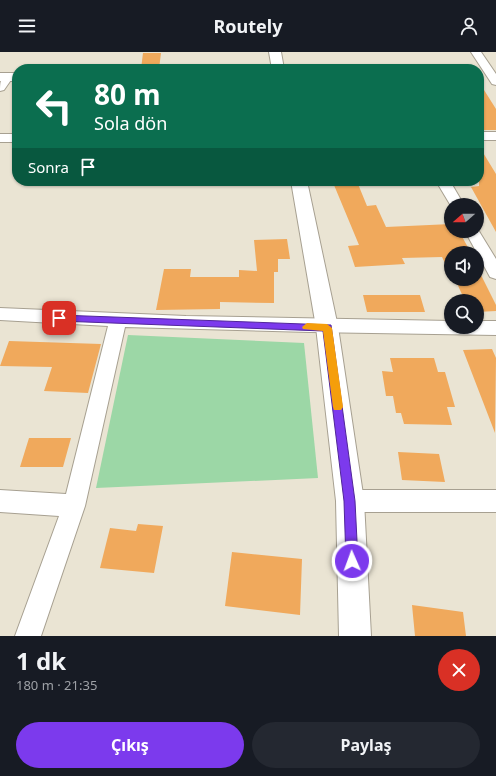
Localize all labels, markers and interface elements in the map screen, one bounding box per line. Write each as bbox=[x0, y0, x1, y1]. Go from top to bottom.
text: Routely bbox=[214, 14, 282, 38]
icon: menu bbox=[16, 15, 38, 37]
icon: person bbox=[458, 15, 480, 37]
text: 80 m bbox=[94, 75, 161, 113]
icon: left bbox=[28, 80, 80, 132]
text: Sola dön bbox=[94, 111, 167, 135]
icon: arrive bbox=[77, 156, 99, 178]
text: Sonra bbox=[28, 157, 69, 177]
north arrow bbox=[444, 198, 484, 238]
map controls bbox=[444, 198, 484, 334]
button: sound bbox=[444, 246, 484, 286]
button: search bbox=[444, 294, 484, 334]
pin bbox=[42, 301, 76, 335]
icon: arrive bbox=[48, 307, 70, 329]
position arrow bbox=[331, 540, 373, 582]
text: 1 dk bbox=[16, 644, 66, 677]
button: close bbox=[438, 649, 480, 691]
text: 180 m · 21:35 bbox=[16, 676, 97, 694]
button: Çıkış bbox=[16, 722, 244, 768]
button: Paylaş bbox=[252, 722, 480, 768]

